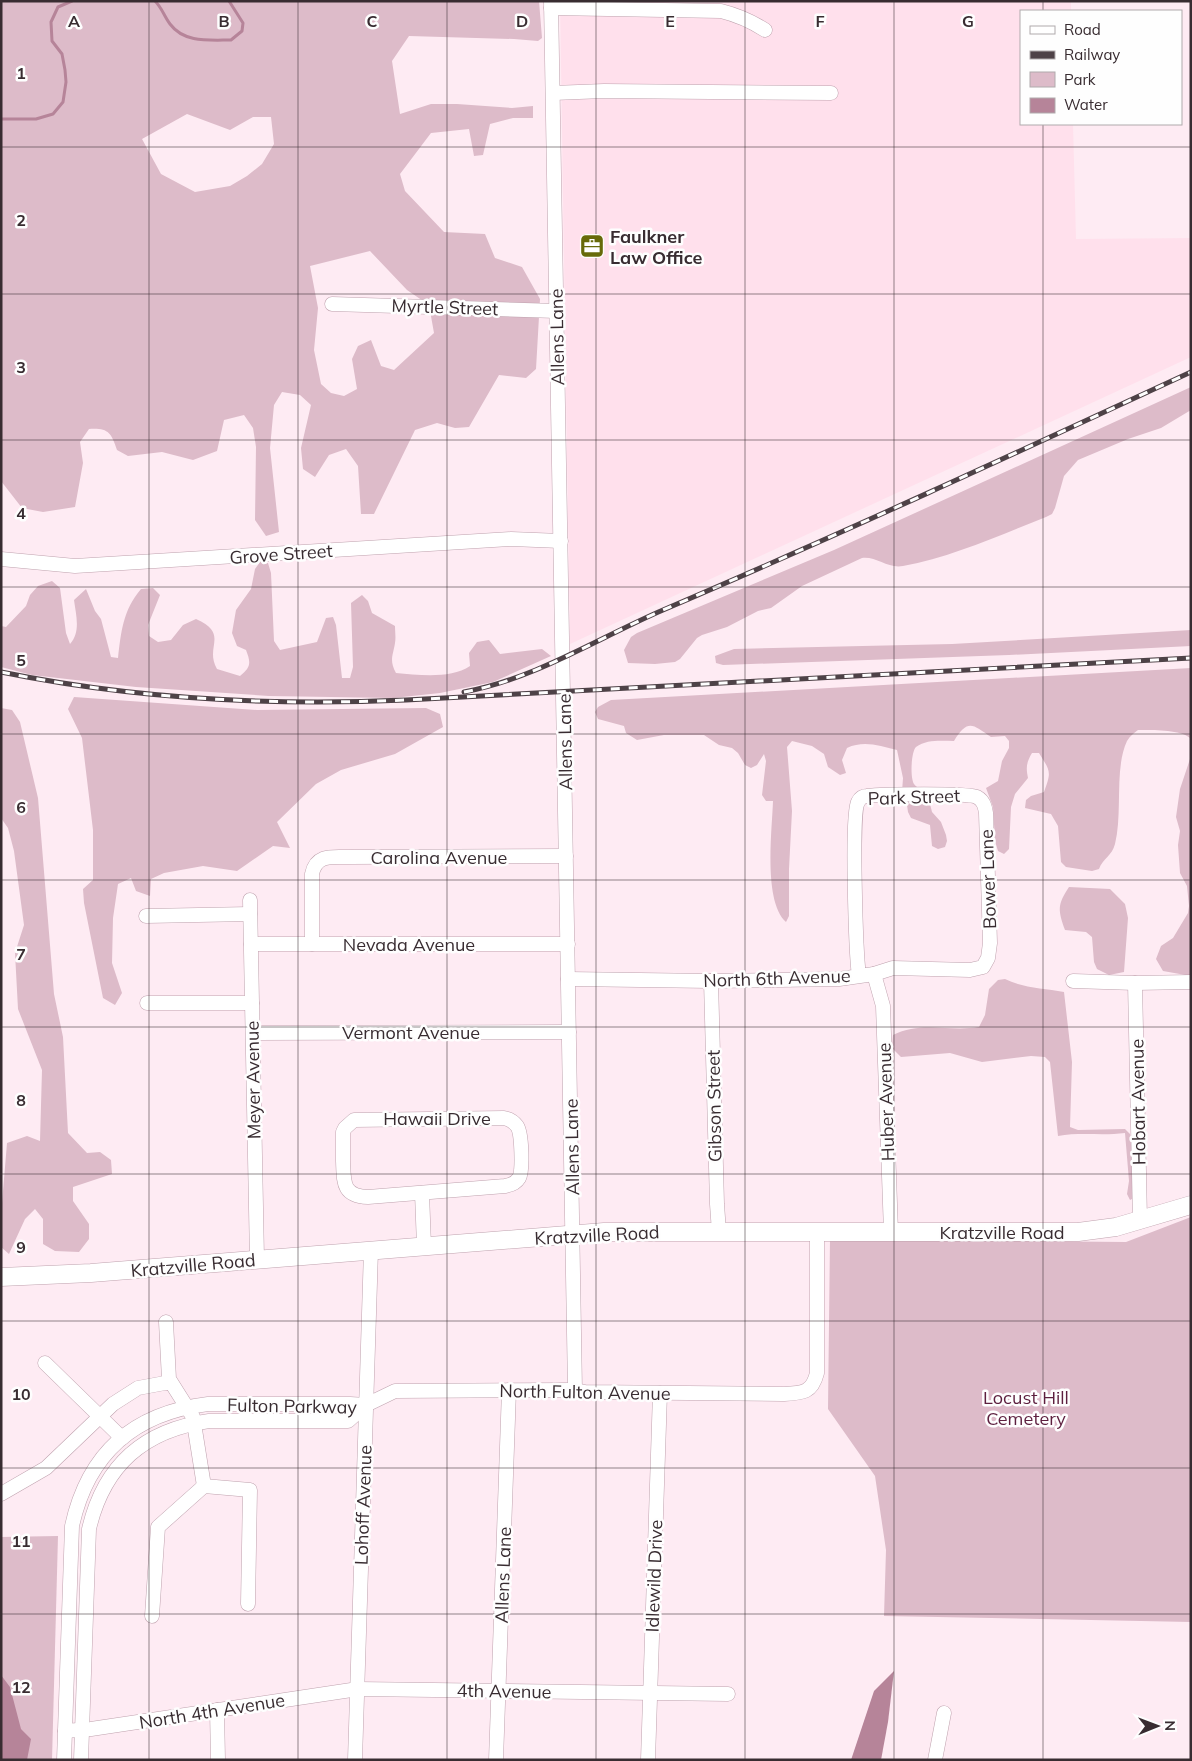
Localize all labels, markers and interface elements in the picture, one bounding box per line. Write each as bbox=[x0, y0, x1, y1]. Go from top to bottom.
legend bbox=[1020, 10, 1182, 125]
text: A bbox=[68, 11, 80, 31]
text: B bbox=[218, 11, 230, 31]
text: C bbox=[367, 11, 378, 31]
text: D bbox=[516, 11, 528, 31]
text: E bbox=[665, 11, 675, 31]
text: F bbox=[815, 11, 825, 31]
text: G bbox=[962, 11, 974, 31]
text: Road bbox=[1064, 20, 1101, 39]
text: Railway bbox=[1064, 45, 1120, 64]
text: 1 bbox=[16, 63, 26, 83]
text: Park bbox=[1064, 70, 1096, 89]
text: Water bbox=[1064, 95, 1108, 114]
text: 2 bbox=[16, 210, 26, 230]
place label: Faulkner Law Office bbox=[610, 225, 703, 269]
office icon: Faulkner Law Office bbox=[579, 233, 605, 259]
street label: Allens Lane bbox=[545, 288, 569, 386]
street label: Myrtle Street bbox=[391, 294, 499, 320]
text: 3 bbox=[16, 357, 26, 377]
text: 4 bbox=[16, 503, 26, 523]
street label: Grove Street bbox=[229, 539, 333, 569]
text: 5 bbox=[16, 650, 26, 670]
street label: Allens Lane bbox=[553, 693, 577, 791]
street label: Park Street bbox=[867, 784, 961, 810]
text: 6 bbox=[16, 797, 26, 817]
street label: Bower Lane bbox=[975, 829, 1001, 929]
street label: Carolina Avenue bbox=[371, 846, 507, 869]
street label: Nevada Avenue bbox=[343, 933, 475, 956]
text: 7 bbox=[16, 944, 26, 964]
street label: North 6th Avenue bbox=[703, 964, 851, 992]
street label: Meyer Avenue bbox=[240, 1021, 266, 1139]
street label: Vermont Avenue bbox=[342, 1021, 480, 1044]
street label: Hobart Avenue bbox=[1125, 1039, 1151, 1165]
street label: Huber Avenue bbox=[872, 1042, 900, 1162]
street label: Gibson Street bbox=[702, 1050, 726, 1162]
text: 8 bbox=[16, 1090, 26, 1110]
street label: Allens Lane bbox=[560, 1098, 584, 1196]
street label: Hawaii Drive bbox=[383, 1107, 491, 1130]
street label: Kratzville Road bbox=[534, 1220, 660, 1250]
street label: Kratzville Road bbox=[939, 1221, 1065, 1244]
text: 9 bbox=[16, 1237, 26, 1257]
street label: Kratzville Road bbox=[130, 1248, 256, 1282]
street label: North Fulton Avenue bbox=[499, 1379, 671, 1405]
text: 10 bbox=[11, 1384, 31, 1404]
park label: Locust Hill Cemetery bbox=[983, 1386, 1069, 1430]
street label: Fulton Parkway bbox=[227, 1393, 357, 1419]
street label: Lohoff Avenue bbox=[349, 1445, 377, 1565]
street label: Idlewild Drive bbox=[641, 1519, 667, 1633]
street label: Allens Lane bbox=[490, 1526, 516, 1624]
text: 11 bbox=[11, 1531, 31, 1551]
text: 12 bbox=[11, 1677, 31, 1697]
street label: 4th Avenue bbox=[456, 1679, 552, 1703]
street label: North 4th Avenue bbox=[137, 1688, 287, 1734]
north arrow bbox=[1132, 1701, 1182, 1751]
text: N bbox=[1161, 1720, 1179, 1731]

